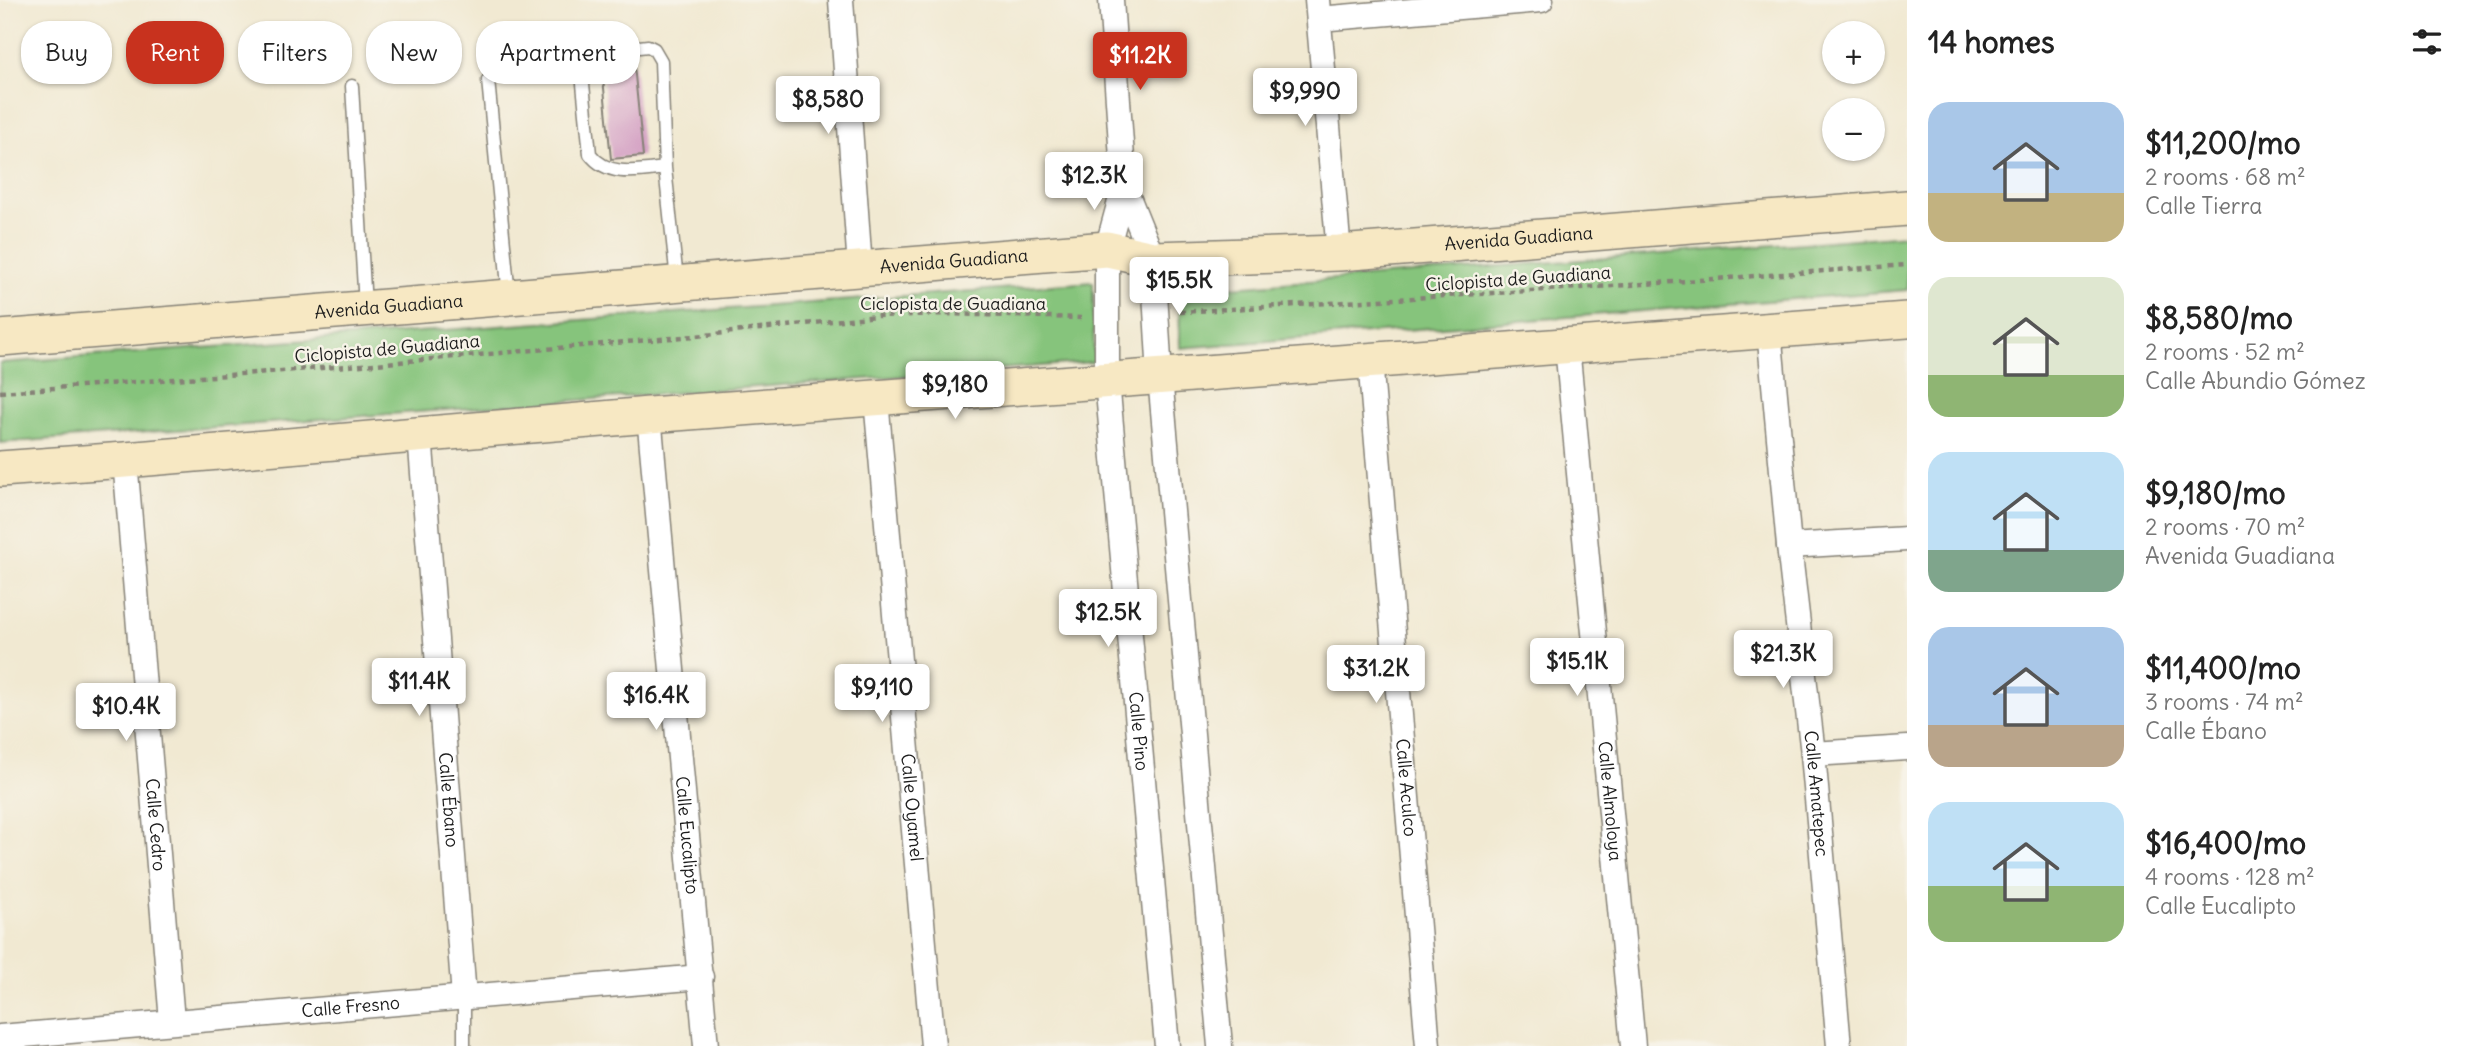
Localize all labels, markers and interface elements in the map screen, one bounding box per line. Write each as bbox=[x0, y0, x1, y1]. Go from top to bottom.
chip: Buy bbox=[21, 21, 112, 84]
chip: Rent bbox=[126, 21, 224, 84]
chip: Filters bbox=[238, 21, 352, 84]
chip: New bbox=[366, 21, 462, 84]
chip: Apartment bbox=[476, 21, 640, 84]
map controls bbox=[1822, 21, 1885, 161]
button: + bbox=[1822, 21, 1885, 84]
text: 14 homes bbox=[1928, 23, 2055, 61]
icon: filters bbox=[2408, 23, 2446, 61]
pin: $11.2K bbox=[1083, 32, 1197, 92]
text: $11.2K bbox=[1109, 40, 1171, 69]
pin: $9,990 bbox=[1248, 68, 1362, 128]
pin: $8,580 bbox=[771, 76, 885, 136]
text: $9,990 bbox=[1269, 76, 1341, 105]
text: $8,580 bbox=[792, 84, 864, 113]
button: − bbox=[1822, 98, 1885, 161]
text: $11,200/mo bbox=[2145, 124, 2301, 162]
icon: home bbox=[1984, 130, 2068, 214]
pin: $12.3K bbox=[1037, 152, 1151, 212]
text: $12.3K bbox=[1061, 160, 1127, 189]
text: 2 rooms · 68 m² bbox=[2145, 162, 2306, 191]
text: Calle Tierra bbox=[2145, 191, 2262, 220]
street label: Avenida Guadiana bbox=[1444, 221, 1594, 256]
street label: Avenida Guadiana bbox=[879, 243, 1029, 278]
pin: $15.5K bbox=[1122, 258, 1236, 317]
street label: Ciclopista de Guadiana bbox=[1424, 261, 1612, 296]
text: $15.5K bbox=[1146, 265, 1212, 294]
street label: Avenida Guadiana bbox=[314, 289, 464, 324]
street label: Ciclopista de Guadiana bbox=[860, 292, 1046, 315]
text: $8,580/mo bbox=[2145, 299, 2293, 337]
icon: home bbox=[1984, 305, 2068, 389]
street label: Ciclopista de Guadiana bbox=[293, 329, 481, 368]
text: 2 rooms · 52 m² bbox=[2145, 337, 2305, 366]
pin: $9,180 bbox=[898, 362, 1012, 421]
text: Calle Abundio Gómez bbox=[2145, 366, 2366, 395]
text: $9,180 bbox=[922, 369, 988, 398]
text: $9,180/mo bbox=[2145, 474, 2286, 512]
icon: home bbox=[1984, 480, 2068, 564]
text: 2 rooms · 70 m² bbox=[2145, 512, 2305, 541]
text: Avenida Guadiana bbox=[2145, 541, 2335, 570]
pin: $12.5K bbox=[1051, 590, 1165, 649]
text: $12.5K bbox=[1075, 597, 1141, 626]
pin: $21.3K bbox=[1726, 630, 1840, 690]
pin: $15.1K bbox=[1520, 638, 1634, 698]
text: $21.3K bbox=[1750, 638, 1816, 667]
pin: $31.2K bbox=[1319, 646, 1433, 705]
text: $15.1K bbox=[1546, 646, 1608, 675]
text: $11,400/mo bbox=[2145, 649, 2301, 687]
text: $31.2K bbox=[1343, 653, 1409, 682]
icon: home bbox=[1984, 655, 2068, 739]
pin: $11.4K bbox=[362, 658, 476, 718]
pin: $9,110 bbox=[825, 664, 939, 724]
text: $11.4K bbox=[388, 666, 450, 695]
pin: $16.4K bbox=[599, 672, 713, 732]
text: $9,110 bbox=[851, 672, 913, 701]
text: $16.4K bbox=[623, 680, 689, 709]
pin: $10.4K bbox=[69, 684, 183, 743]
text: 3 rooms · 74 m² bbox=[2145, 687, 2304, 716]
text: $10.4K bbox=[92, 691, 160, 720]
street label: Calle Pino bbox=[1124, 691, 1154, 772]
text: Calle Ébano bbox=[2145, 716, 2267, 745]
street label: Calle Amatepec bbox=[1799, 729, 1834, 857]
street label: Calle Aculco bbox=[1391, 737, 1422, 837]
street label: Calle Almoloya bbox=[1593, 740, 1627, 862]
street label: Calle Ébano bbox=[434, 751, 464, 848]
street label: Calle Oyamel bbox=[896, 753, 929, 862]
street label: Calle Eucalipto bbox=[671, 775, 704, 895]
street label: Calle Cedro bbox=[141, 777, 171, 872]
text: $16,400/mo bbox=[2145, 824, 2306, 862]
icon: home bbox=[1984, 830, 2068, 914]
text: 4 rooms · 128 m² bbox=[2145, 862, 2315, 891]
text: Calle Eucalipto bbox=[2145, 891, 2296, 920]
street label: Calle Fresno bbox=[300, 991, 401, 1022]

